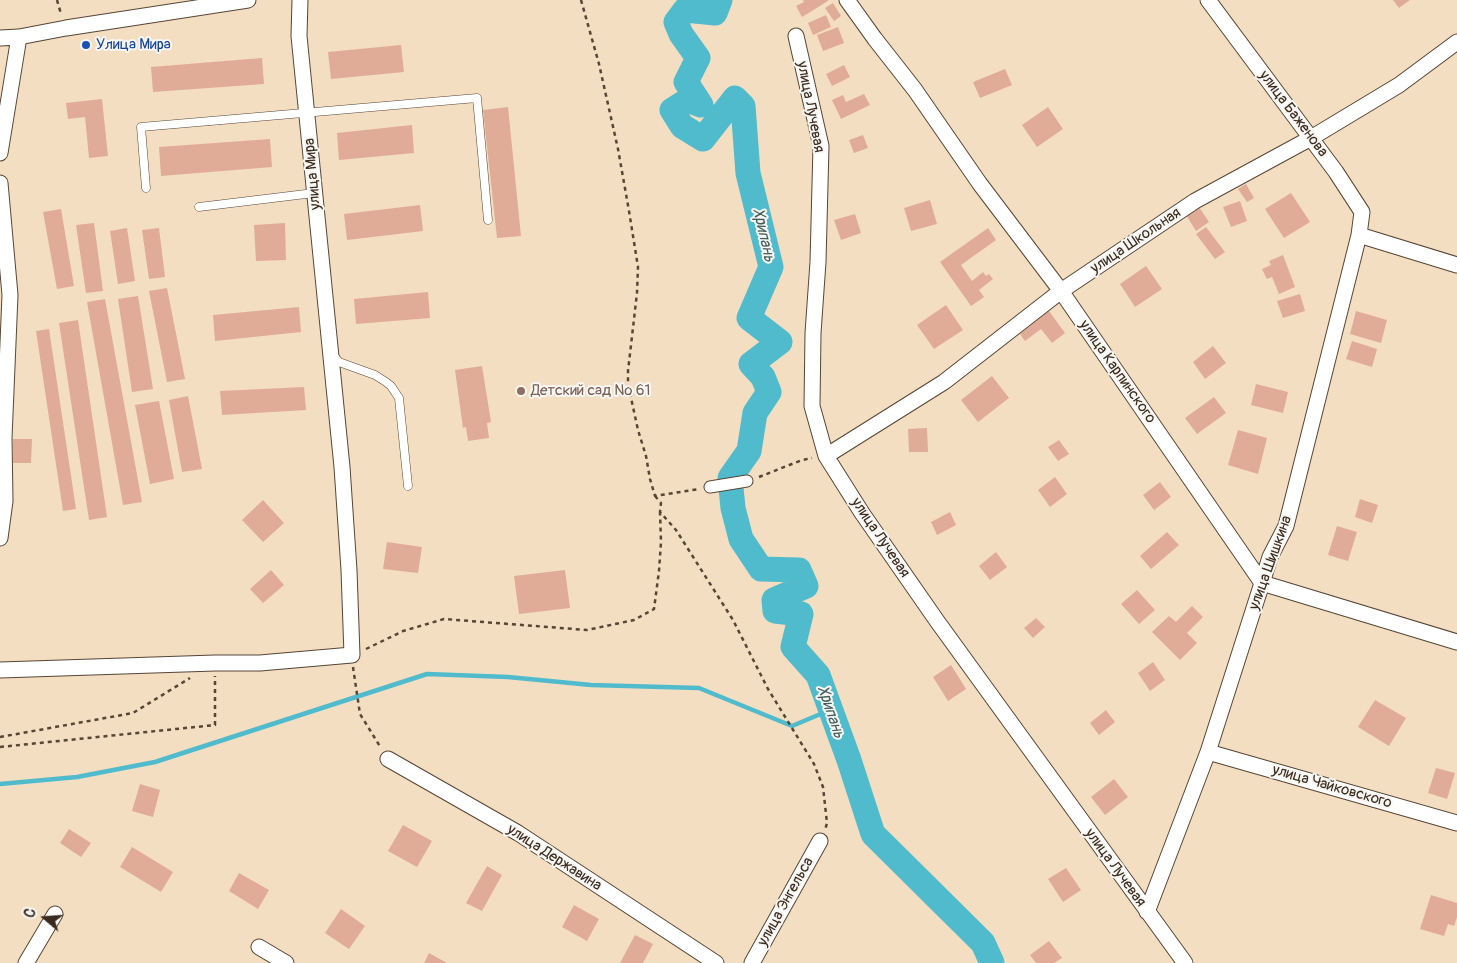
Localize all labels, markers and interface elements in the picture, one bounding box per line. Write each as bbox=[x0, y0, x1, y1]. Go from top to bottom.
place label: Улица Мира bbox=[96, 36, 171, 54]
marker: Улица Мира bbox=[80, 39, 92, 51]
street label: улица Лучевая bbox=[792, 60, 828, 154]
street label: улица Баженова bbox=[1255, 67, 1331, 161]
street label: улица Мира bbox=[301, 137, 325, 211]
street label: улица Школьная bbox=[1087, 204, 1185, 278]
water label: Хрипань bbox=[748, 206, 778, 264]
street label: улица Карпинского bbox=[1075, 317, 1159, 427]
place label: Детский сад № 61 bbox=[531, 382, 650, 400]
marker: Детский сад № 61 bbox=[515, 385, 527, 397]
street label: улица Лучевая bbox=[847, 495, 913, 581]
street label: улица Шишкина bbox=[1246, 513, 1296, 613]
water label: Хрипань bbox=[812, 683, 848, 741]
street label: улица Чайковского bbox=[1270, 761, 1394, 813]
street label: улица Державина bbox=[503, 821, 605, 895]
street label: улица Лучевая bbox=[1081, 825, 1149, 911]
street label: улица Энгельса bbox=[754, 854, 818, 950]
north arrow bbox=[20, 893, 70, 943]
text: С bbox=[21, 906, 40, 920]

